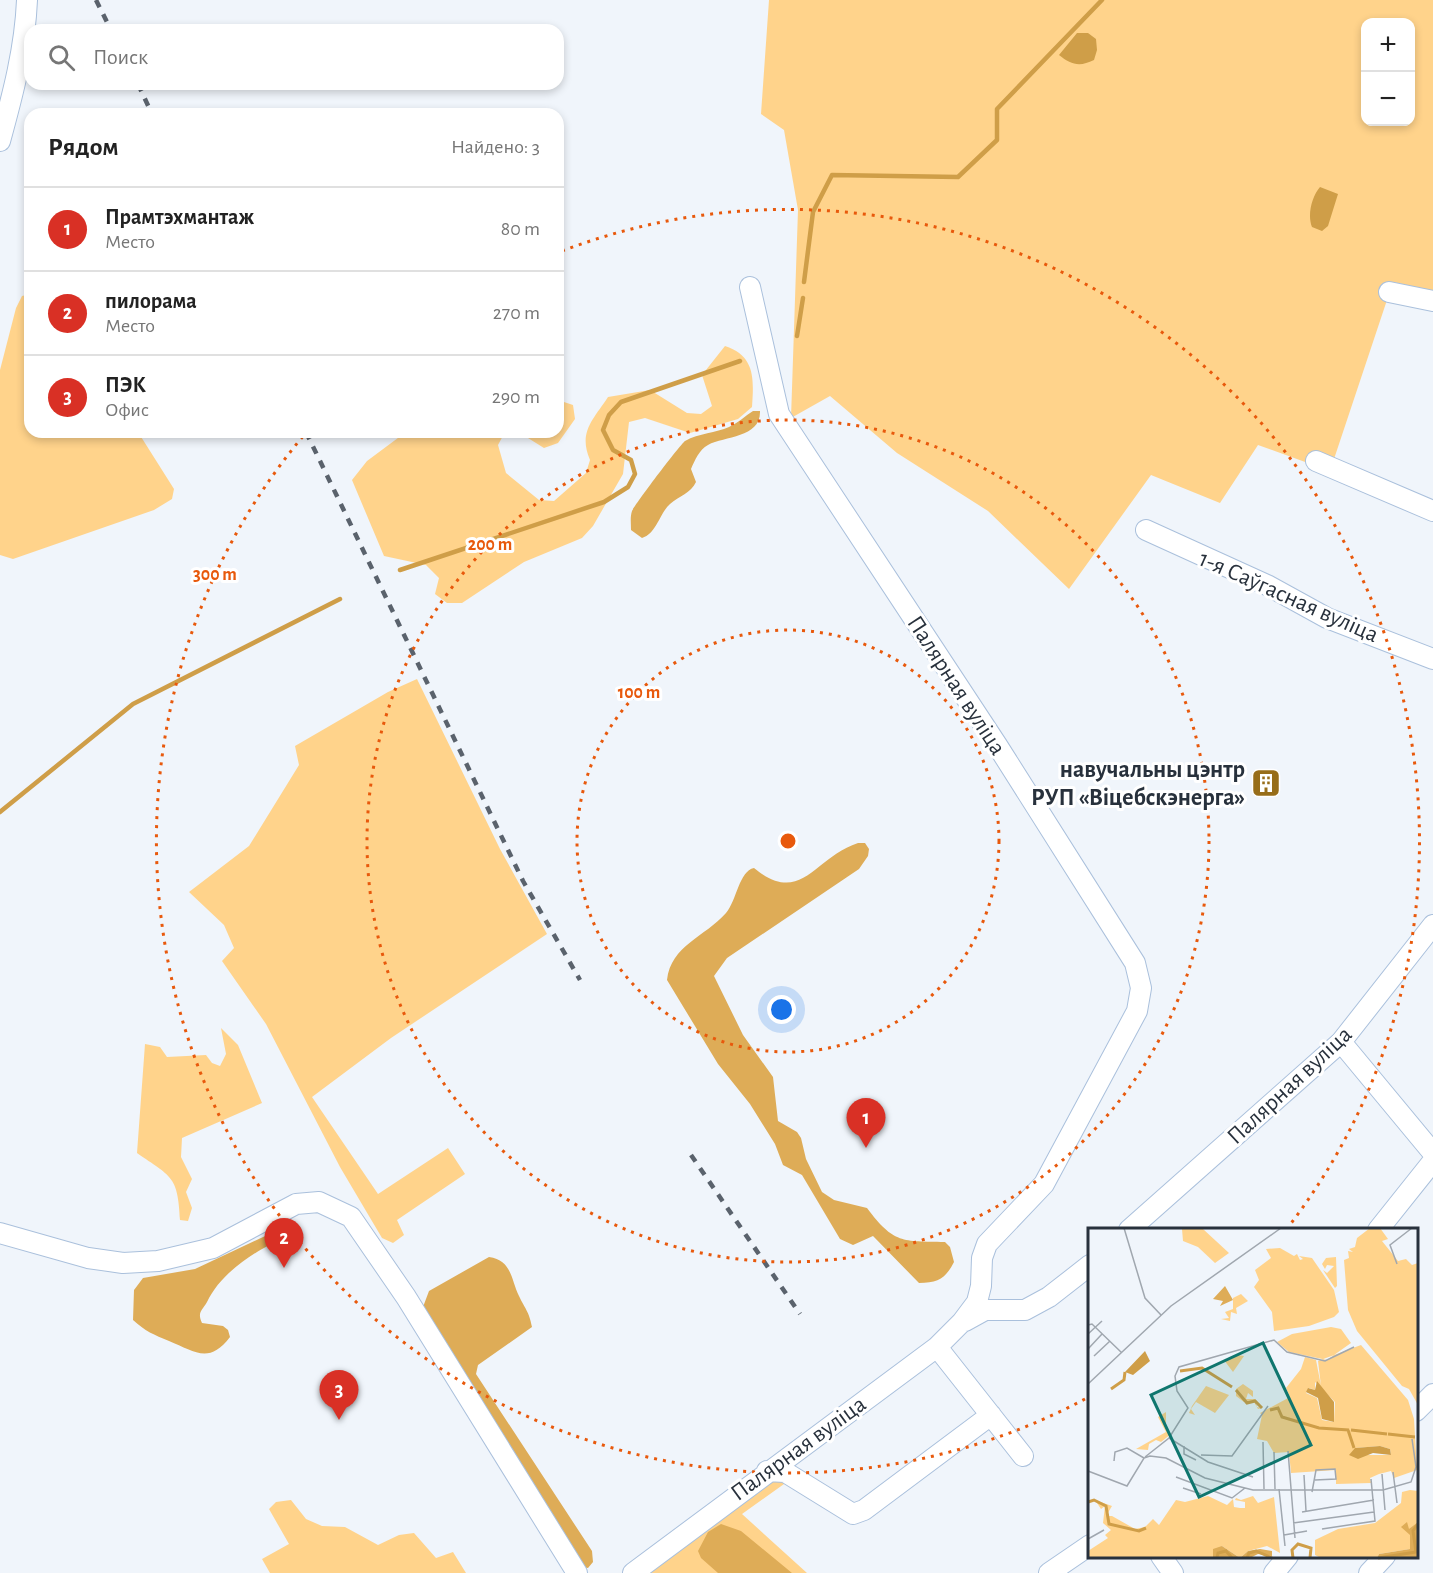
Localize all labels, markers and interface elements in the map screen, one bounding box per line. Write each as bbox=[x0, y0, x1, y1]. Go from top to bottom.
map controls bbox=[1361, 18, 1415, 126]
button: + bbox=[1361, 18, 1415, 72]
search box bbox=[24, 24, 564, 90]
icon: search bbox=[45, 41, 78, 74]
text: Поиск bbox=[93, 46, 148, 68]
button: − bbox=[1361, 72, 1415, 126]
text: Рядом bbox=[48, 134, 119, 160]
text: Найдено: 3 bbox=[451, 137, 540, 157]
text: Прамтэхмантаж bbox=[105, 206, 254, 228]
text: 1 bbox=[64, 219, 71, 239]
text: 80 m bbox=[501, 219, 540, 239]
text: Место bbox=[105, 232, 155, 252]
text: пилорама bbox=[105, 290, 197, 312]
text: 2 bbox=[63, 303, 72, 323]
text: 270 m bbox=[493, 303, 540, 323]
text: Место bbox=[105, 316, 155, 336]
text: ПЭК bbox=[105, 374, 146, 396]
text: 3 bbox=[63, 387, 72, 407]
text: 290 m bbox=[492, 387, 540, 407]
text: Офис bbox=[105, 400, 149, 420]
text: 200 m bbox=[468, 536, 512, 554]
street label: 1-я Саўгасная вуліца bbox=[1195, 547, 1382, 647]
text: 300 m bbox=[193, 566, 237, 584]
street label: Палярная вуліца bbox=[902, 612, 1010, 759]
text: 100 m bbox=[618, 684, 660, 702]
place label: навучальны цэнтр РУП «Віцебскэнерга» bbox=[1031, 758, 1245, 810]
building icon: навучальны цэнтр РУП «Віцебскэнерга» bbox=[1250, 767, 1282, 799]
centre of rings bbox=[778, 831, 798, 851]
your location bbox=[767, 995, 796, 1024]
street label: Палярная вуліца bbox=[1223, 1022, 1357, 1149]
pin: 1 bbox=[846, 1098, 886, 1148]
pin: 2 bbox=[264, 1218, 304, 1268]
inset map bbox=[1088, 1228, 1418, 1558]
pin: 3 bbox=[320, 1370, 358, 1420]
street label: Палярная вуліца bbox=[727, 1392, 871, 1506]

